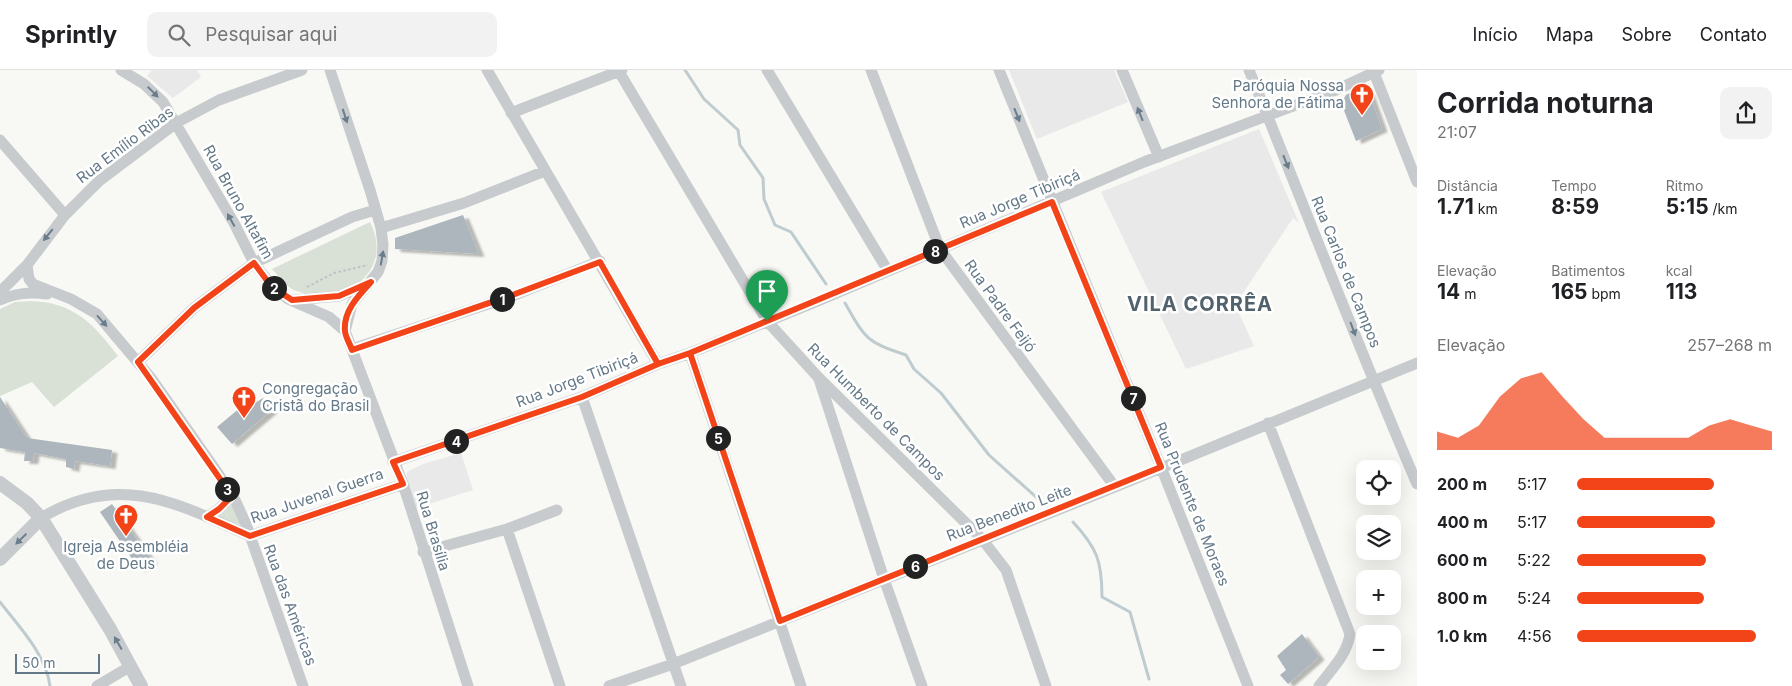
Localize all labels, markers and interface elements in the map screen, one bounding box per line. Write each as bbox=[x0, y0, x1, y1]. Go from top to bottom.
search box bbox=[147, 12, 497, 57]
text: Sprintly bbox=[25, 20, 117, 49]
icon: search bbox=[165, 21, 193, 49]
text: Pesquisar aqui bbox=[205, 23, 337, 46]
text: Início bbox=[1473, 24, 1518, 45]
text: Mapa bbox=[1546, 24, 1593, 45]
text: Sobre bbox=[1621, 24, 1672, 45]
text: Contato bbox=[1700, 24, 1767, 45]
place label: Paróquia Nossa Senhora de Fátima bbox=[1211, 76, 1344, 112]
church icon: Paróquia Nossa Senhora de Fátima bbox=[1349, 82, 1375, 116]
one-way arrow bbox=[146, 86, 158, 98]
text: Corrida noturna bbox=[1437, 86, 1654, 120]
button: share bbox=[1720, 87, 1772, 139]
street label: Rua Emílio Ribas bbox=[73, 102, 177, 187]
one-way arrow bbox=[1136, 106, 1144, 121]
one-way arrow bbox=[1014, 108, 1022, 122]
one-way arrow bbox=[342, 109, 350, 124]
text: 21:07 bbox=[1437, 122, 1477, 142]
street label: Rua Bruno Altafim bbox=[199, 141, 278, 262]
one-way arrow bbox=[1283, 155, 1291, 169]
street label: Rua Jorge Tibiriçá bbox=[957, 165, 1083, 233]
text: Distância bbox=[1437, 177, 1498, 194]
text: Tempo bbox=[1551, 177, 1597, 194]
text: Ritmo bbox=[1666, 177, 1703, 194]
street label: Rua Carlos de Campos bbox=[1307, 193, 1386, 351]
text: 1.71 bbox=[1437, 194, 1474, 219]
text: 8:59 bbox=[1551, 194, 1599, 219]
text: 5:15 bbox=[1666, 194, 1709, 219]
text: km bbox=[1474, 200, 1498, 217]
text: /km bbox=[1709, 200, 1738, 217]
one-way arrow bbox=[227, 213, 236, 226]
one-way arrow bbox=[43, 229, 54, 242]
pin: 8 bbox=[922, 238, 948, 264]
text: 8 bbox=[931, 243, 940, 260]
one-way arrow bbox=[378, 250, 386, 266]
street label: Rua Padre Feijó bbox=[960, 256, 1040, 356]
text: Elevação bbox=[1437, 262, 1497, 279]
text: Batimentos bbox=[1551, 262, 1625, 279]
text: kcal bbox=[1666, 262, 1692, 279]
pin bbox=[746, 270, 788, 321]
pin: 2 bbox=[262, 276, 286, 300]
icon: arrive bbox=[753, 277, 781, 305]
text: 14 bbox=[1437, 279, 1460, 304]
text: 165 bbox=[1551, 279, 1587, 304]
text: 113 bbox=[1666, 279, 1697, 304]
text: 2 bbox=[270, 280, 279, 297]
text: m bbox=[1460, 285, 1476, 302]
text: bpm bbox=[1587, 285, 1621, 302]
pin: 1 bbox=[490, 286, 514, 312]
text: 1 bbox=[499, 291, 506, 308]
district label: VILA CORRÊA bbox=[1127, 292, 1273, 316]
one-way arrow bbox=[96, 314, 108, 326]
one-way arrow bbox=[1350, 322, 1358, 336]
text: Elevação bbox=[1437, 335, 1505, 355]
text: 257–268 m bbox=[1687, 335, 1772, 355]
street label: Rua Humberto de Campos bbox=[804, 339, 949, 484]
street label: Rua Jorge Tibiriçá bbox=[513, 348, 640, 412]
place label: Congregação Cristã do Brasil bbox=[262, 379, 369, 415]
church icon: Congregação Cristã do Brasil bbox=[231, 385, 257, 419]
pin: 7 bbox=[1120, 386, 1146, 410]
text: 7 bbox=[1129, 390, 1138, 407]
street label: Rua Prudente de Moraes bbox=[1151, 419, 1234, 589]
pin: 5 bbox=[706, 426, 730, 450]
pin: 4 bbox=[444, 428, 468, 454]
text: 5 bbox=[714, 430, 723, 447]
text: 4 bbox=[452, 433, 461, 450]
map controls bbox=[1356, 460, 1401, 670]
button: locate bbox=[1356, 460, 1401, 505]
street label: Rua Juvenal Guerra bbox=[248, 464, 386, 527]
text: 200 m bbox=[1437, 474, 1487, 494]
text: 5:17 bbox=[1517, 474, 1547, 494]
pin: 3 bbox=[214, 476, 240, 502]
street label: Rua Benedito Leite bbox=[944, 480, 1074, 545]
text: 3 bbox=[223, 481, 232, 498]
street label: Rua Brasília bbox=[412, 489, 455, 573]
church icon: Igreja Assembléia de Deus bbox=[113, 503, 139, 537]
text: 400 m bbox=[1437, 512, 1488, 532]
text: 5:17 bbox=[1517, 512, 1547, 532]
button: layers bbox=[1356, 515, 1401, 560]
one-way arrow bbox=[15, 532, 27, 544]
place label: Igreja Assembléia de Deus bbox=[63, 537, 189, 573]
street label: Rua das Américas bbox=[260, 542, 321, 668]
text: 600 m bbox=[1437, 550, 1487, 570]
text: 5:22 bbox=[1517, 550, 1551, 570]
pin: 6 bbox=[902, 554, 928, 578]
text: 6 bbox=[911, 558, 920, 575]
button: + bbox=[1356, 570, 1401, 615]
text: 800 m bbox=[1437, 588, 1487, 608]
text: 5:24 bbox=[1517, 588, 1551, 608]
button: − bbox=[1356, 625, 1401, 670]
text: 1.0 km bbox=[1437, 626, 1487, 646]
text: 4:56 bbox=[1517, 626, 1552, 646]
one-way arrow bbox=[113, 636, 122, 650]
scale bar bbox=[15, 651, 100, 674]
text: 50 m bbox=[22, 654, 56, 671]

